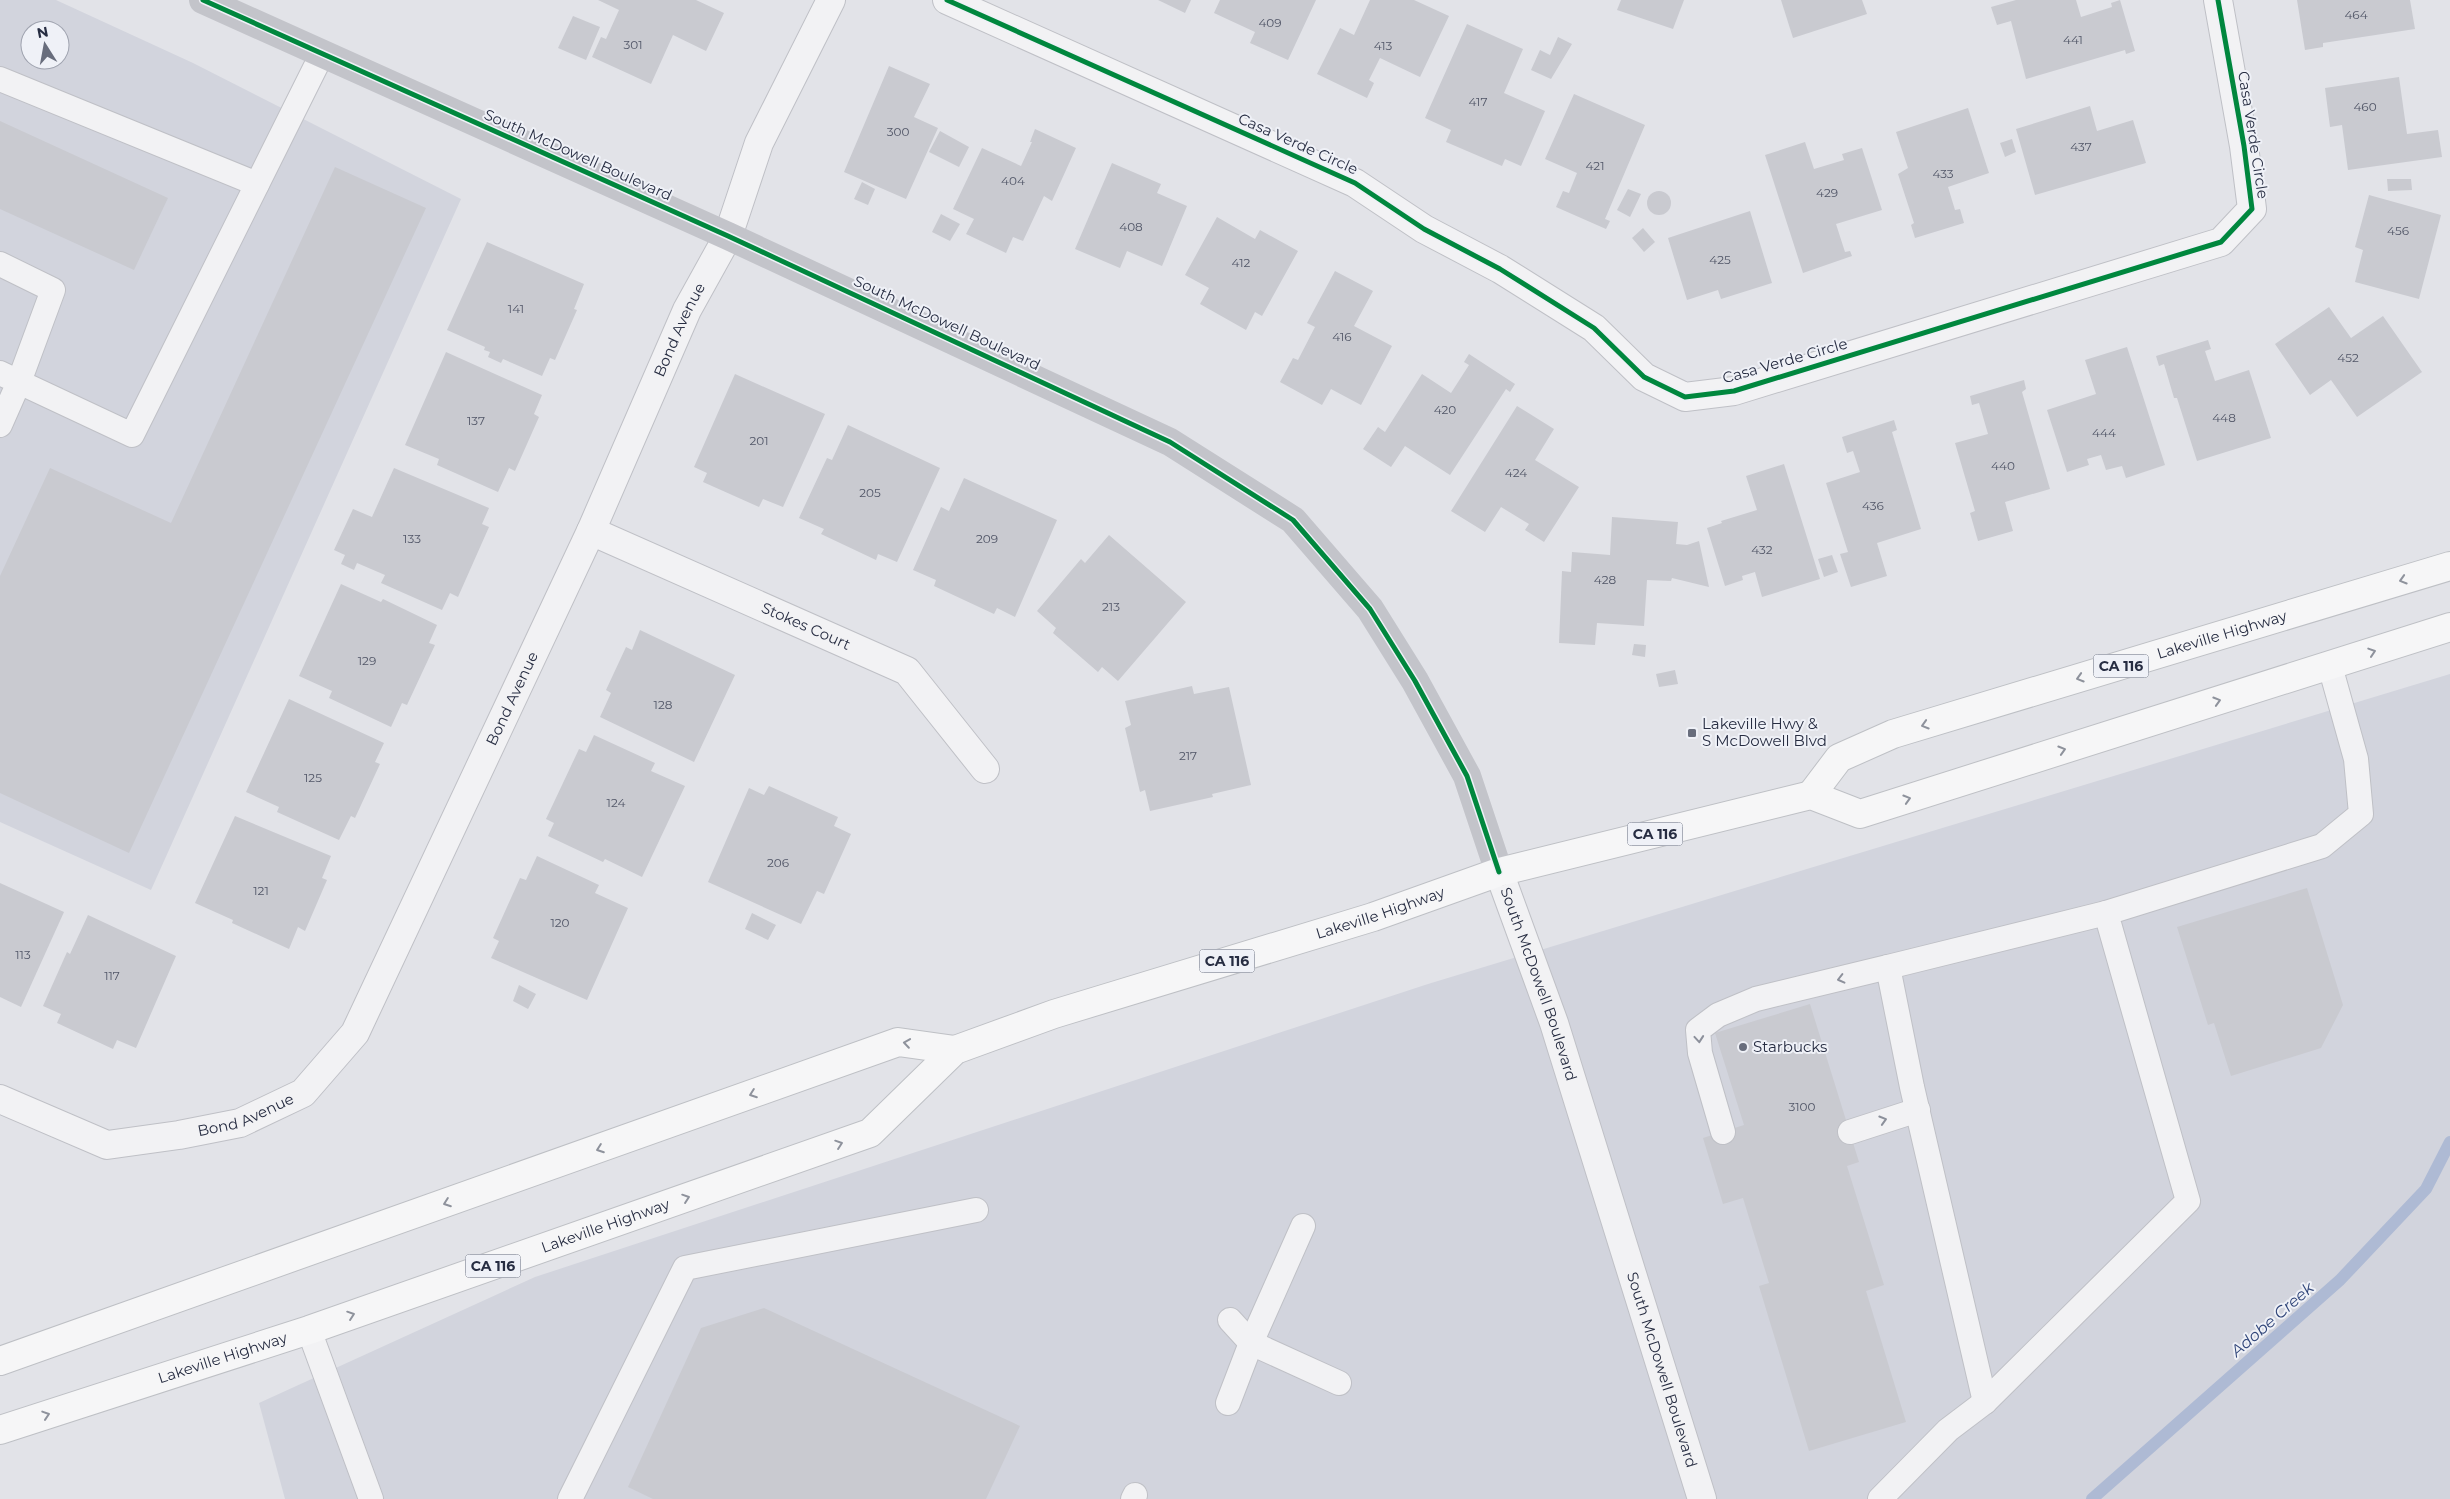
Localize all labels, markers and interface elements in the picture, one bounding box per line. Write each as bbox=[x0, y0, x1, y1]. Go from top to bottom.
house number: 464 bbox=[2344, 7, 2368, 22]
house number: 409 bbox=[1258, 15, 1282, 30]
north arrow bbox=[20, 20, 70, 70]
text: N bbox=[35, 22, 50, 42]
house number: 441 bbox=[2063, 32, 2083, 47]
house number: 301 bbox=[623, 37, 643, 52]
house number: 413 bbox=[1374, 38, 1393, 53]
street label: Casa Verde Circle bbox=[2234, 70, 2273, 200]
house number: 417 bbox=[1468, 94, 1488, 109]
house number: 460 bbox=[2353, 99, 2377, 114]
street label: South McDowell Boulevard bbox=[481, 104, 675, 205]
street label: Casa Verde Circle bbox=[1235, 109, 1361, 178]
house number: 300 bbox=[887, 124, 909, 139]
house number: 437 bbox=[2070, 139, 2092, 154]
house number: 421 bbox=[1585, 158, 1605, 173]
house number: 433 bbox=[1932, 166, 1954, 181]
house number: 404 bbox=[1001, 173, 1025, 188]
house number: 429 bbox=[1816, 185, 1838, 200]
house number: 408 bbox=[1119, 219, 1143, 234]
house number: 456 bbox=[2387, 223, 2409, 238]
house number: 425 bbox=[1709, 252, 1731, 267]
house number: 412 bbox=[1232, 255, 1251, 270]
street label: South McDowell Boulevard bbox=[851, 271, 1044, 374]
street label: Bond Avenue bbox=[649, 279, 709, 380]
house number: 141 bbox=[508, 301, 524, 316]
house number: 416 bbox=[1332, 329, 1352, 344]
street label: Casa Verde Circle bbox=[1720, 334, 1850, 387]
house number: 452 bbox=[2337, 350, 2359, 365]
house number: 420 bbox=[1434, 402, 1456, 417]
house number: 448 bbox=[2212, 410, 2236, 425]
house number: 137 bbox=[467, 413, 485, 428]
house number: 444 bbox=[2092, 425, 2116, 440]
house number: 201 bbox=[749, 433, 769, 448]
house number: 440 bbox=[1991, 458, 2015, 473]
house number: 424 bbox=[1505, 465, 1527, 480]
house number: 205 bbox=[859, 485, 881, 500]
house number: 436 bbox=[1862, 498, 1884, 513]
house number: 133 bbox=[403, 531, 421, 546]
house number: 209 bbox=[976, 531, 998, 546]
house number: 432 bbox=[1751, 542, 1773, 557]
house number: 428 bbox=[1594, 572, 1617, 587]
one-way arrow bbox=[2400, 575, 2408, 585]
street label: Stokes Court bbox=[759, 598, 854, 654]
house number: 213 bbox=[1102, 599, 1120, 614]
street label: Lakeville Highway bbox=[2155, 606, 2290, 663]
street label: Bond Avenue bbox=[482, 648, 542, 748]
one-way arrow bbox=[2367, 648, 2375, 658]
house number: 129 bbox=[358, 653, 376, 668]
road number: CA 116 bbox=[2094, 654, 2148, 678]
one-way arrow bbox=[2077, 672, 2085, 682]
house number: 128 bbox=[654, 697, 673, 712]
one-way arrow bbox=[2212, 697, 2220, 707]
place label: Lakeville Hwy & S McDowell Blvd bbox=[1702, 714, 1827, 750]
one-way arrow bbox=[1921, 719, 1929, 729]
marker: Lakeville Hwy & S McDowell Blvd bbox=[1686, 727, 1698, 739]
one-way arrow bbox=[2057, 746, 2065, 756]
house number: 217 bbox=[1179, 748, 1197, 763]
house number: 125 bbox=[304, 770, 322, 785]
house number: 124 bbox=[607, 795, 625, 810]
one-way arrow bbox=[1902, 795, 1910, 805]
road number: CA 116 bbox=[1628, 822, 1682, 846]
house number: 206 bbox=[767, 855, 789, 870]
street label: Lakeville Highway bbox=[1313, 882, 1448, 943]
house number: 121 bbox=[253, 883, 269, 898]
street label: South McDowell Boulevard bbox=[1496, 885, 1581, 1083]
house number: 120 bbox=[550, 915, 570, 930]
house number: 113 bbox=[15, 947, 31, 962]
road number: CA 116 bbox=[1200, 949, 1254, 972]
house number: 117 bbox=[104, 968, 120, 983]
one-way arrow bbox=[1836, 973, 1845, 984]
one-way arrow bbox=[1693, 1036, 1704, 1044]
place label: Starbucks bbox=[1753, 1037, 1827, 1056]
one-way arrow bbox=[902, 1038, 910, 1049]
marker: Starbucks bbox=[1737, 1041, 1749, 1053]
one-way arrow bbox=[750, 1088, 758, 1098]
street label: Bond Avenue bbox=[196, 1089, 297, 1140]
house number: 3100 bbox=[1789, 1099, 1816, 1114]
one-way arrow bbox=[1879, 1116, 1887, 1126]
one-way arrow bbox=[834, 1140, 843, 1150]
one-way arrow bbox=[597, 1143, 605, 1153]
street label: Lakeville Highway bbox=[539, 1194, 673, 1257]
one-way arrow bbox=[681, 1194, 689, 1204]
one-way arrow bbox=[444, 1197, 452, 1207]
road number: CA 116 bbox=[466, 1254, 520, 1278]
street label: South McDowell Boulevard bbox=[1623, 1270, 1702, 1470]
water label: Adobe Creek bbox=[2226, 1277, 2319, 1361]
one-way arrow bbox=[346, 1311, 354, 1321]
street label: Lakeville Highway bbox=[155, 1327, 290, 1387]
one-way arrow bbox=[42, 1410, 50, 1420]

